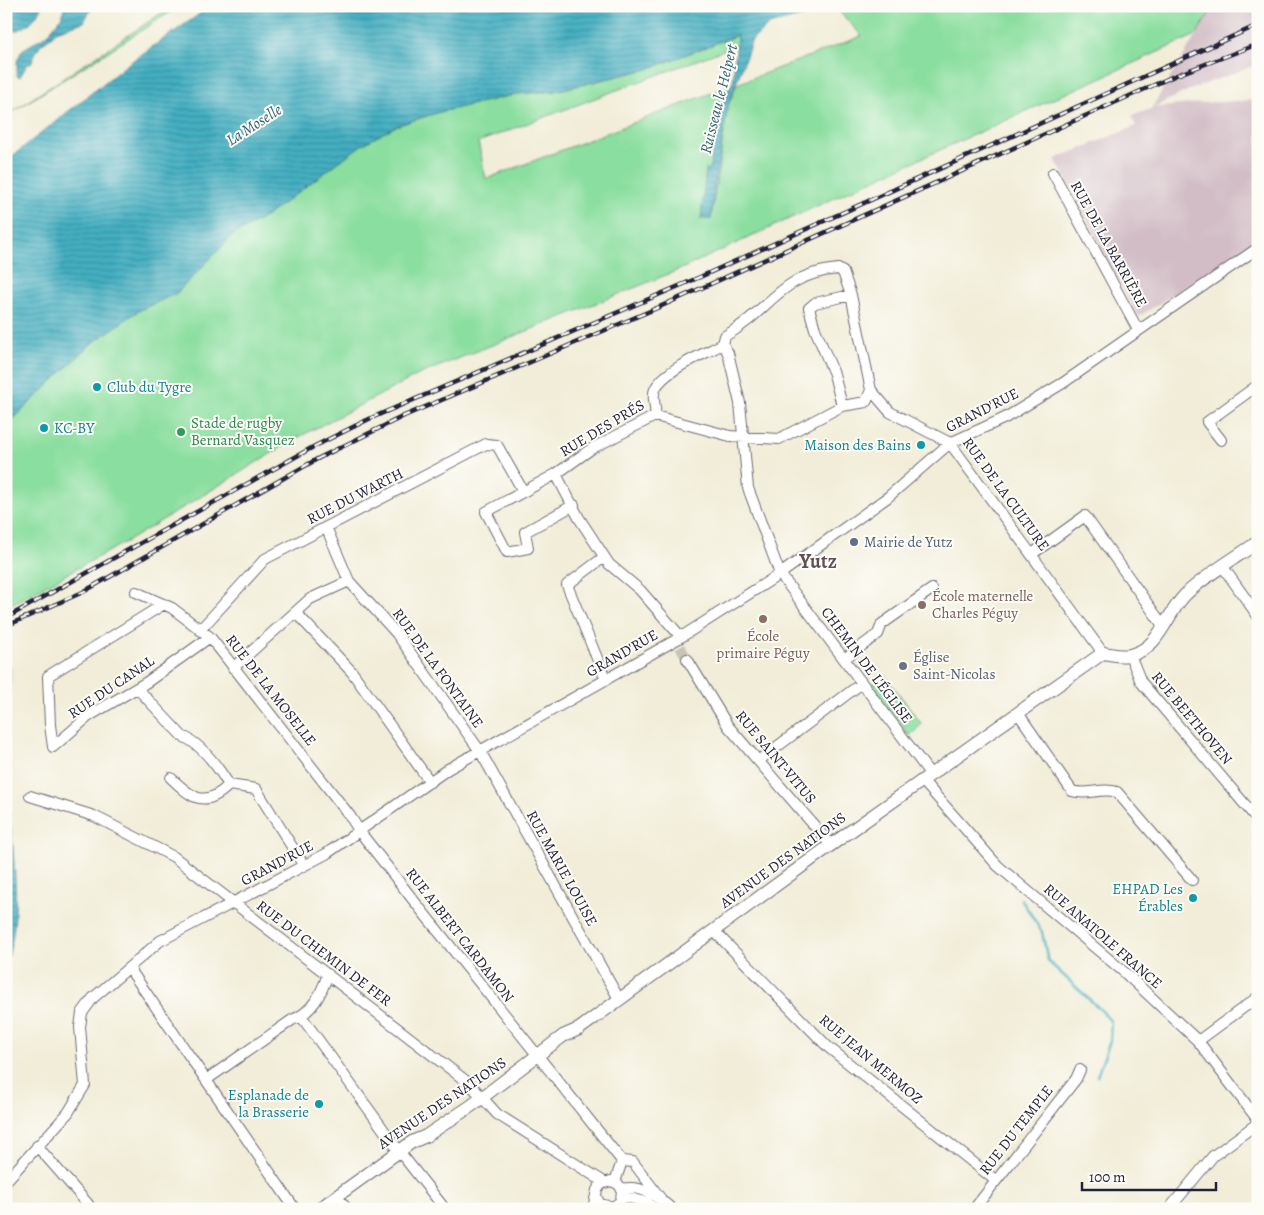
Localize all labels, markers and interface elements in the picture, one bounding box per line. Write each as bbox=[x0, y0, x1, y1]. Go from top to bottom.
water label: Ruisseau le Helpert bbox=[695, 41, 744, 156]
water label: La Moselle bbox=[222, 99, 286, 151]
street label: RUE DE LA BARRIÈRE bbox=[1066, 177, 1152, 311]
place label: Club du Tygre bbox=[107, 377, 192, 397]
marker: Club du Tygre bbox=[91, 381, 103, 393]
street label: GRAND'RUE bbox=[942, 383, 1022, 437]
street label: RUE DES PRÉS bbox=[556, 395, 648, 461]
place label: Stade de rugby Bernard Vasquez bbox=[191, 413, 295, 450]
place label: KC-BY bbox=[54, 418, 95, 438]
marker: KC-BY bbox=[38, 422, 50, 434]
marker: Stade de rugby Bernard Vasquez bbox=[175, 426, 187, 438]
street label: RUE DE LA CULTURE bbox=[958, 433, 1054, 555]
place label: Maison des Bains bbox=[804, 435, 911, 455]
marker: Maison des Bains bbox=[915, 439, 927, 451]
street label: RUE DU WARTH bbox=[303, 463, 407, 529]
place label: Mairie de Yutz bbox=[864, 532, 953, 552]
marker: Mairie de Yutz bbox=[848, 536, 860, 548]
district label: Yutz bbox=[798, 548, 837, 575]
place label: École maternelle Charles Péguy bbox=[932, 586, 1034, 623]
marker: École maternelle Charles Péguy bbox=[916, 599, 928, 611]
street label: CHEMIN DE L'ÉGLISE bbox=[817, 603, 917, 727]
street label: RUE DE LA FONTAINE bbox=[388, 604, 488, 732]
marker: École primaire Péguy bbox=[757, 613, 769, 625]
street label: GRAND'RUE bbox=[583, 624, 661, 682]
place label: École primaire Péguy bbox=[716, 626, 810, 663]
street label: RUE DE LA MOSELLE bbox=[221, 630, 321, 750]
place label: Église Saint-Nicolas bbox=[913, 647, 995, 684]
street label: RUE DU CANAL bbox=[64, 651, 158, 723]
marker: Église Saint-Nicolas bbox=[897, 660, 909, 672]
street label: RUE BEETHOVEN bbox=[1147, 667, 1237, 769]
street label: RUE SAINT-VITUS bbox=[731, 706, 821, 808]
street label: RUE MARIE LOUISE bbox=[522, 807, 602, 929]
street label: AVENUE DES NATIONS bbox=[715, 808, 850, 913]
street label: GRAND'RUE bbox=[237, 836, 317, 890]
street label: RUE ALBERT CARDAMON bbox=[401, 864, 519, 1006]
street label: RUE ANATOLE FRANCE bbox=[1040, 879, 1166, 993]
place label: EHPAD Les Érables bbox=[1112, 879, 1183, 916]
marker: EHPAD Les Érables bbox=[1187, 892, 1199, 904]
street label: RUE DU CHEMIN DE FER bbox=[252, 896, 396, 1011]
street label: RUE JEAN MERMOZ bbox=[815, 1010, 927, 1108]
street label: AVENUE DES NATIONS bbox=[373, 1052, 510, 1154]
street label: RUE DU TEMPLE bbox=[975, 1081, 1057, 1179]
place label: Esplanade de la Brasserie bbox=[228, 1085, 309, 1122]
marker: Esplanade de la Brasserie bbox=[313, 1098, 325, 1110]
scale bar bbox=[1082, 1160, 1215, 1192]
text: 100 m bbox=[1089, 1167, 1126, 1187]

